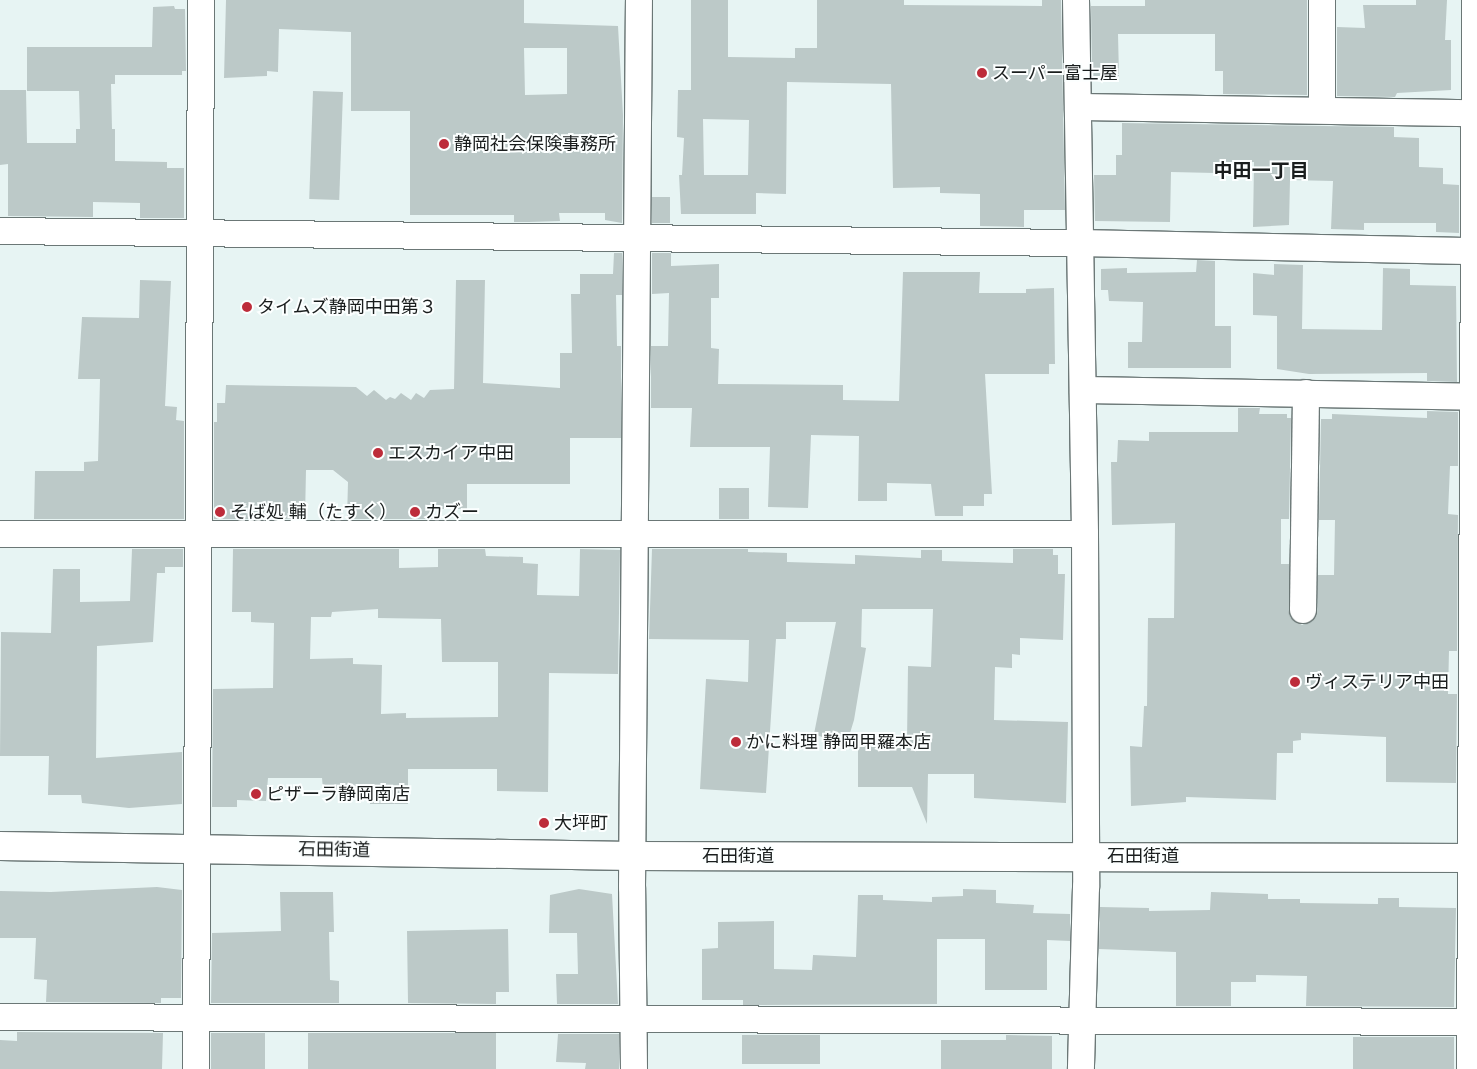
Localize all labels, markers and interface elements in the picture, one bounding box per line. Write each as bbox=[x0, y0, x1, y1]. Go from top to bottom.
place label: スーパー富士屋 bbox=[992, 62, 1118, 84]
marker: スーパー富士屋 bbox=[976, 67, 988, 79]
place label: 静岡社会保険事務所 bbox=[454, 133, 616, 155]
marker: 静岡社会保険事務所 bbox=[438, 138, 450, 150]
district label: 中田一丁目 bbox=[1214, 160, 1308, 182]
place label: タイムズ静岡中田第３ bbox=[257, 296, 437, 318]
marker: タイムズ静岡中田第３ bbox=[241, 301, 253, 313]
place label: エスカイア中田 bbox=[388, 442, 514, 464]
marker: エスカイア中田 bbox=[372, 447, 384, 459]
place label: そば処 輔（たすく） bbox=[230, 501, 397, 523]
place label: カズー bbox=[425, 501, 479, 523]
marker: そば処 輔（たすく） bbox=[214, 506, 226, 518]
marker: カズー bbox=[409, 506, 421, 518]
place label: ヴィステリア中田 bbox=[1305, 671, 1449, 693]
marker: ヴィステリア中田 bbox=[1289, 676, 1301, 688]
place label: かに料理 静岡甲羅本店 bbox=[746, 731, 931, 753]
marker: かに料理 静岡甲羅本店 bbox=[730, 736, 742, 748]
place label: ピザーラ静岡南店 bbox=[266, 783, 410, 805]
marker: ピザーラ静岡南店 bbox=[250, 788, 262, 800]
place label: 大坪町 bbox=[554, 812, 608, 834]
marker: 大坪町 bbox=[538, 817, 550, 829]
street label: 石田街道 bbox=[298, 839, 370, 861]
street label: 石田街道 bbox=[702, 845, 774, 867]
street label: 石田街道 bbox=[1107, 845, 1179, 867]

